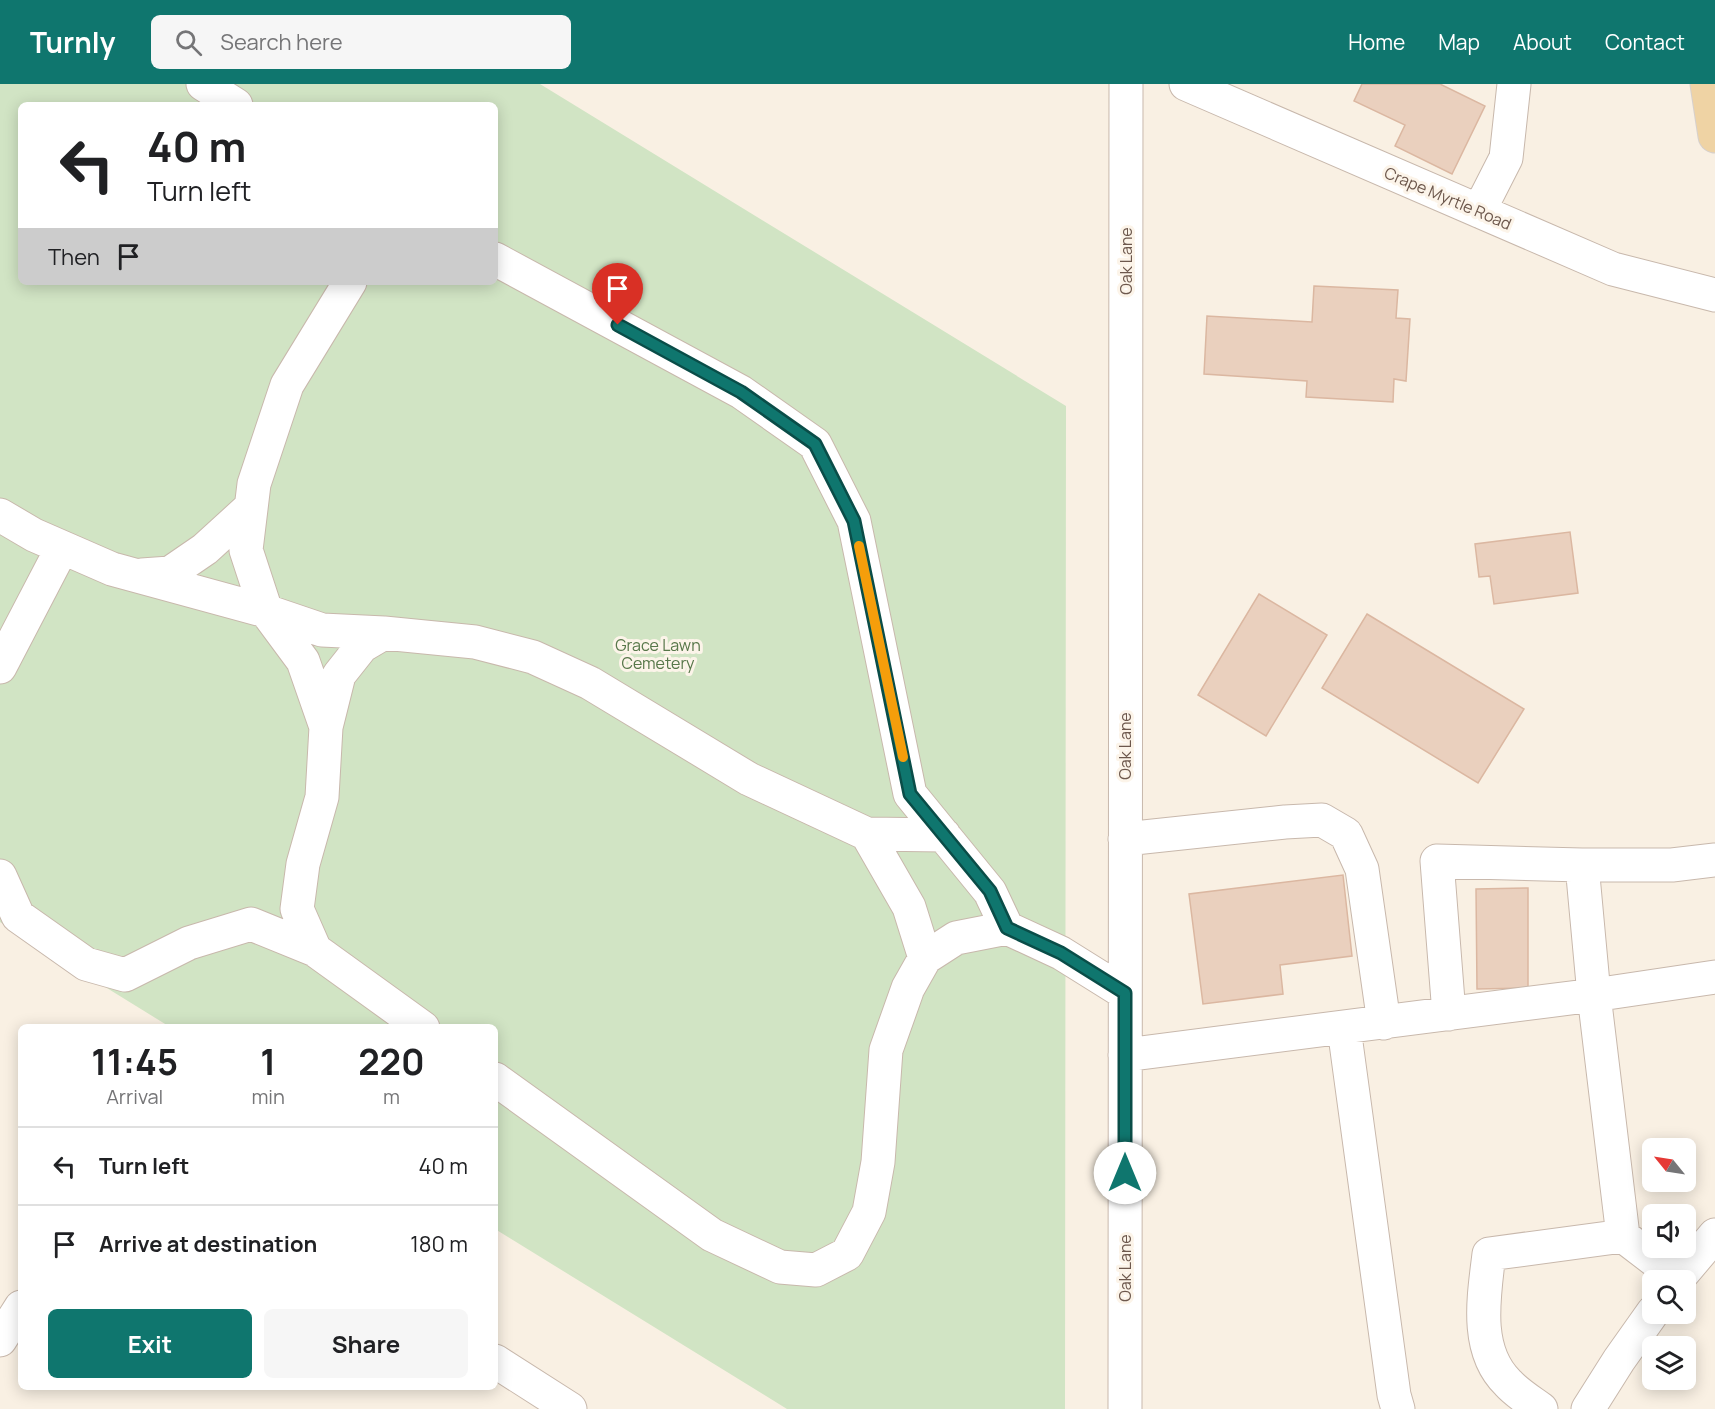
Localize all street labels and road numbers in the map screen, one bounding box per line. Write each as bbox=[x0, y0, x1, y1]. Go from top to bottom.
street label: Crape Myrtle Road bbox=[1381, 161, 1515, 235]
street label: Oak Lane bbox=[1115, 227, 1137, 295]
street label: Oak Lane bbox=[1114, 712, 1136, 780]
street label: Oak Lane bbox=[1114, 1234, 1136, 1302]

